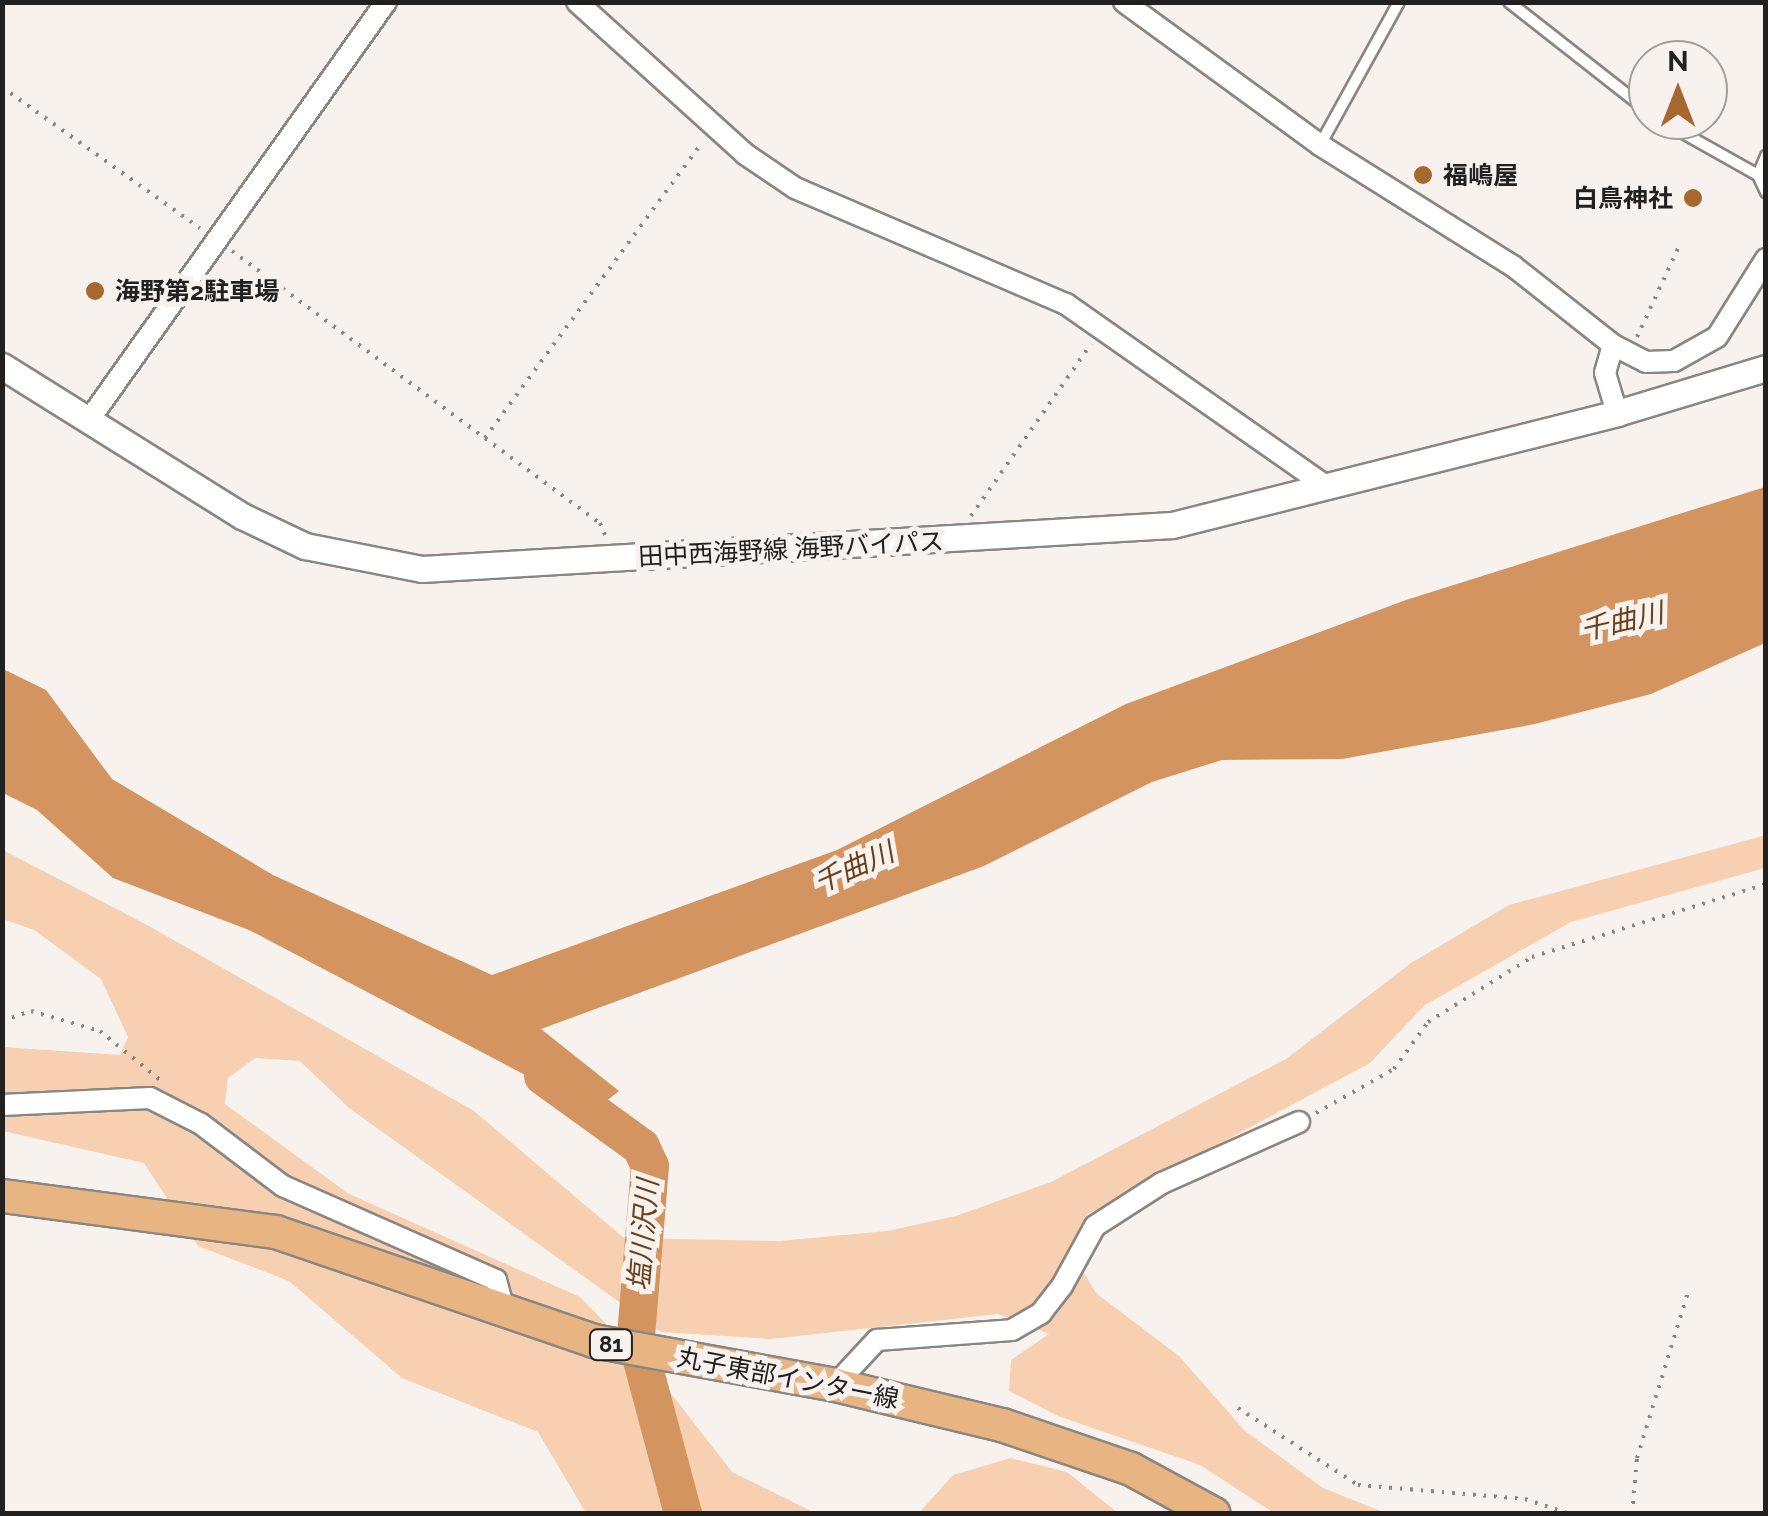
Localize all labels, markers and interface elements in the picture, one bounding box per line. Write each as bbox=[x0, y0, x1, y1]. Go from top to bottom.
north arrow bbox=[1628, 40, 1728, 140]
text: N bbox=[1667, 45, 1689, 78]
place label: 福嶋屋 bbox=[1443, 160, 1518, 190]
marker: 福嶋屋 bbox=[1412, 164, 1434, 186]
place label: 白鳥神社 bbox=[1573, 183, 1673, 213]
marker: 白鳥神社 bbox=[1682, 187, 1704, 209]
place label: 海野第2駐車場 bbox=[115, 276, 279, 306]
marker: 海野第2駐車場 bbox=[84, 280, 106, 302]
street label: 田中西海野線 海野バイパス bbox=[637, 526, 945, 572]
water label: 千曲川 bbox=[1577, 596, 1667, 648]
water label: 千曲川 bbox=[809, 836, 899, 900]
water label: 塩川沢川 bbox=[622, 1178, 666, 1292]
road number: 81 bbox=[588, 1328, 634, 1362]
street label: 丸子東部インター線 bbox=[675, 1342, 901, 1414]

